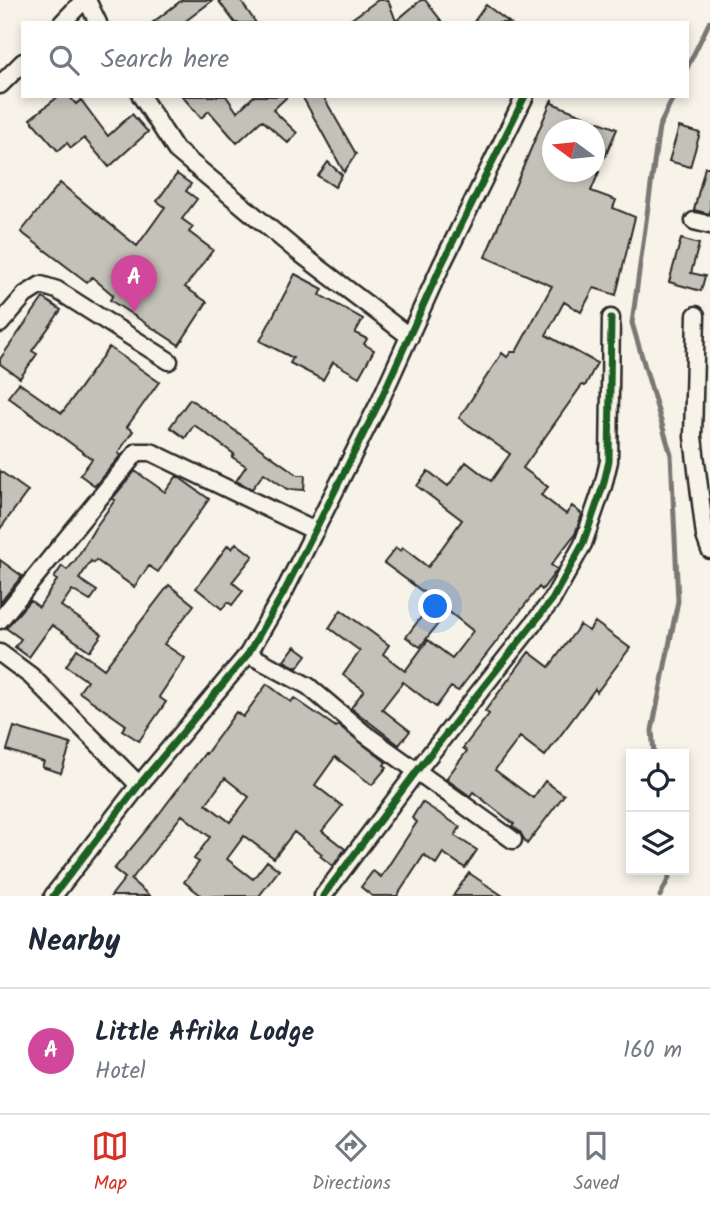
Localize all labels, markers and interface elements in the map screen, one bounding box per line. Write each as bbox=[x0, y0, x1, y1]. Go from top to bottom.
search box bbox=[21, 21, 689, 98]
text: Search here bbox=[101, 39, 229, 81]
icon: search bbox=[45, 41, 83, 79]
north arrow bbox=[542, 119, 605, 182]
pin: A bbox=[111, 255, 157, 313]
your location bbox=[418, 589, 452, 623]
map controls bbox=[626, 749, 689, 875]
button: locate bbox=[626, 749, 689, 812]
button: layers bbox=[626, 812, 689, 875]
text: Nearby bbox=[28, 918, 120, 966]
text: Little Afrika Lodge bbox=[95, 1012, 314, 1054]
text: A bbox=[44, 1033, 58, 1069]
text: 160 m bbox=[623, 1033, 682, 1069]
text: Hotel bbox=[95, 1054, 146, 1090]
tab: Map bbox=[91, 1127, 129, 1199]
tab: Directions bbox=[312, 1127, 391, 1199]
tab: Saved bbox=[574, 1127, 619, 1199]

